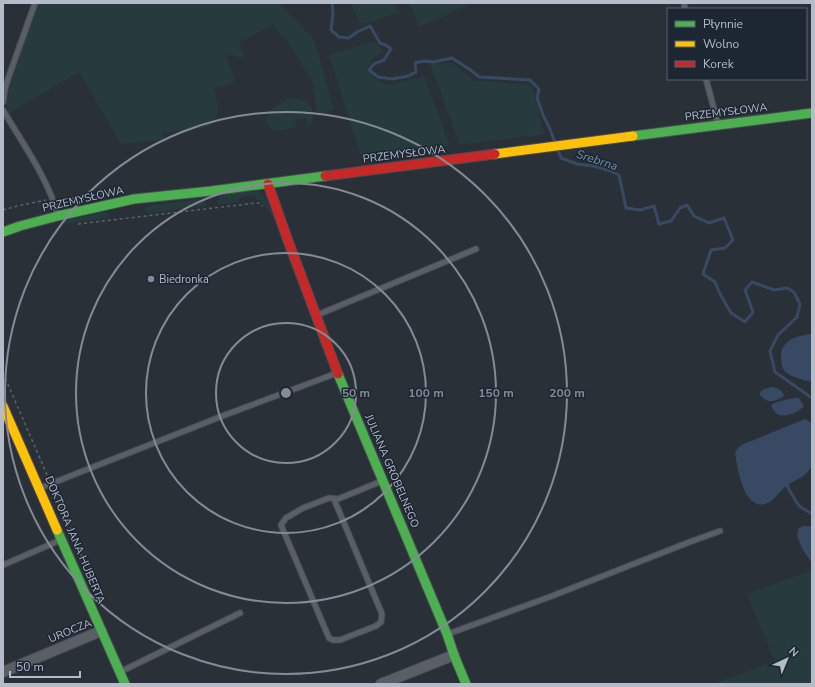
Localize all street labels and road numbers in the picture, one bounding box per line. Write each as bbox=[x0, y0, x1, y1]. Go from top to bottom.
street label: PRZEMYSŁOWA bbox=[684, 99, 768, 125]
street label: PRZEMYSŁOWA bbox=[362, 141, 446, 167]
street label: PRZEMYSŁOWA bbox=[41, 182, 125, 216]
street label: JULIANA GROBELNEGO bbox=[361, 411, 423, 530]
street label: DOKTORA JANA HUBERTA bbox=[41, 474, 109, 606]
street label: UROCZA bbox=[46, 616, 94, 646]

